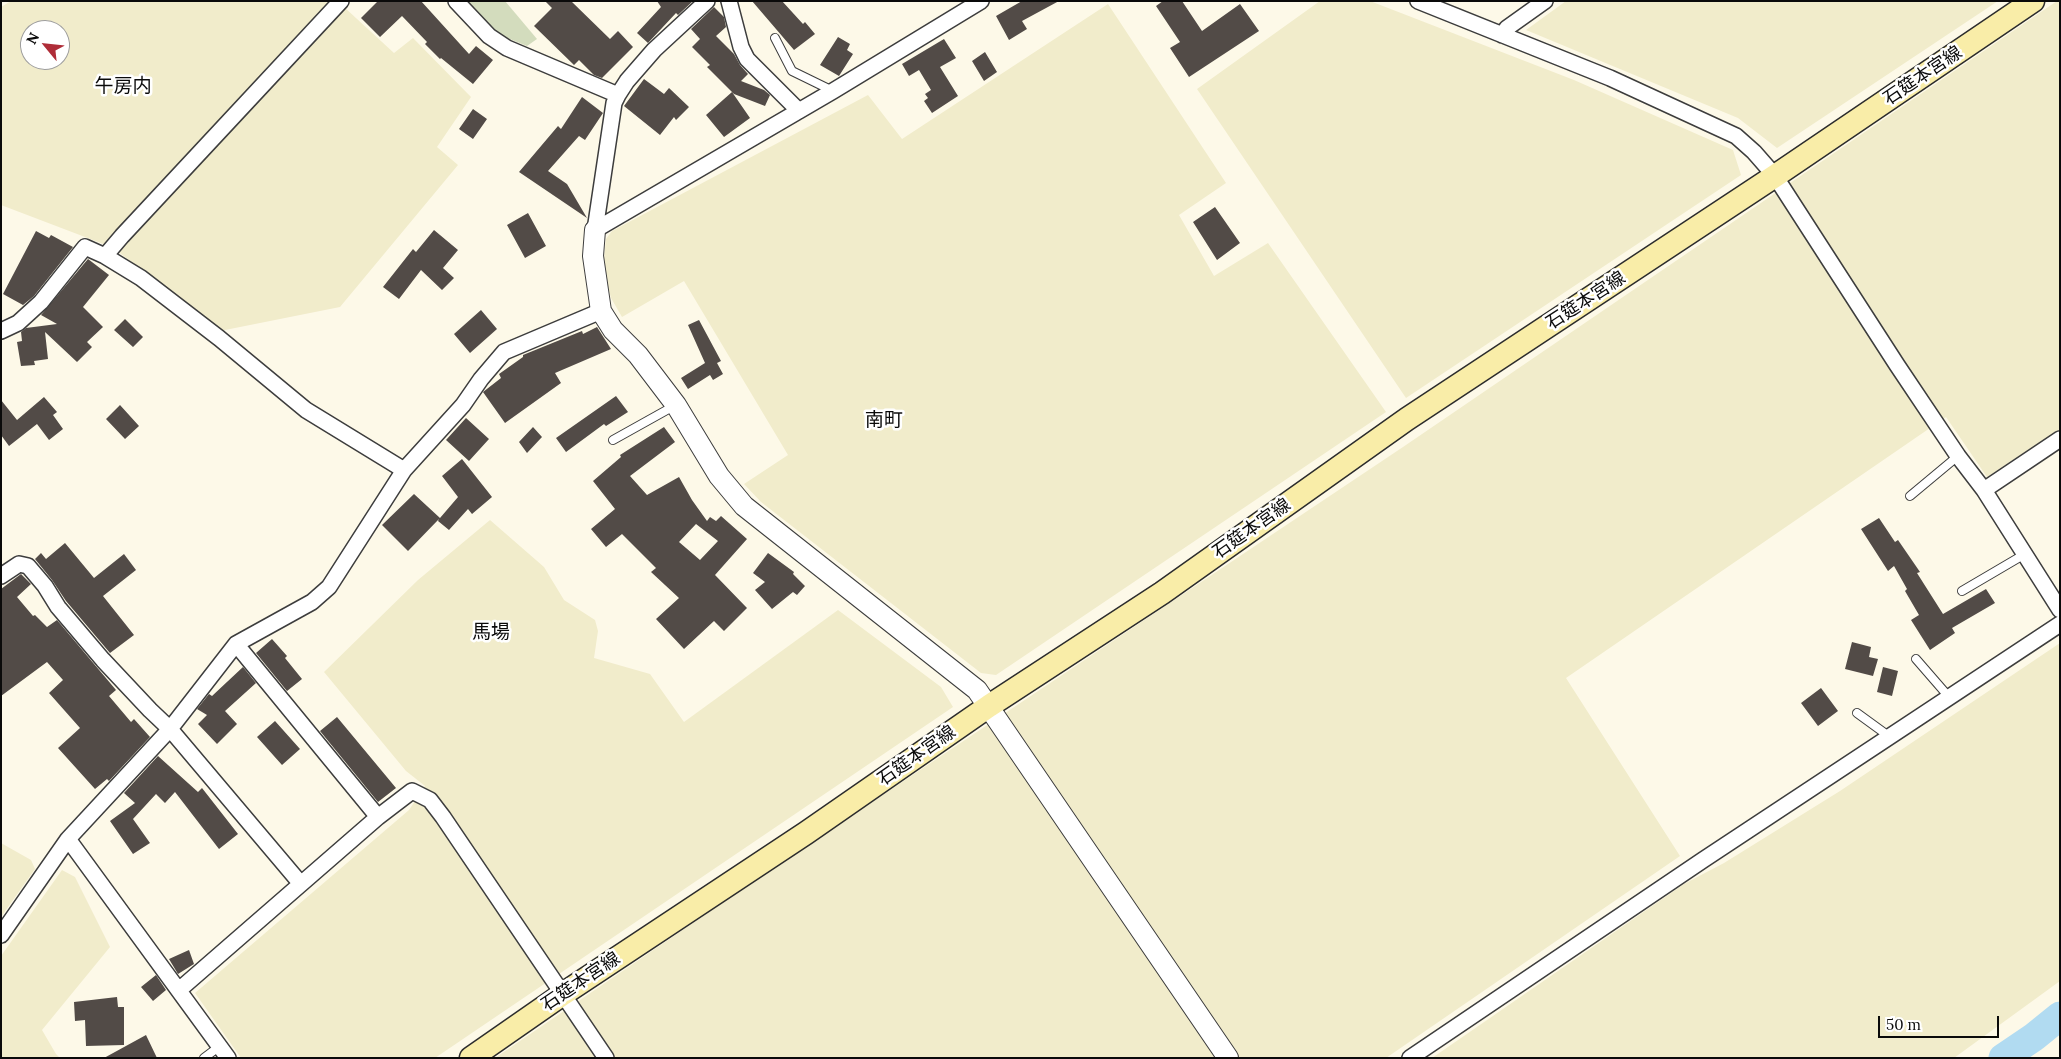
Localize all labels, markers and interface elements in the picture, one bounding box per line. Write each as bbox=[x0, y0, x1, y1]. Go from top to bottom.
north arrow bbox=[20, 20, 70, 70]
text: N bbox=[22, 29, 43, 47]
street label: 石筵本宮線 bbox=[1880, 42, 1966, 110]
district label: 午房内 bbox=[95, 76, 151, 98]
street label: 石筵本宮線 bbox=[1542, 267, 1630, 335]
district label: 南町 bbox=[865, 410, 903, 432]
street label: 石筵本宮線 bbox=[1209, 494, 1295, 564]
district label: 馬場 bbox=[472, 622, 510, 644]
street label: 石筵本宮線 bbox=[874, 721, 960, 791]
street label: 石筵本宮線 bbox=[538, 948, 624, 1016]
scale bar bbox=[1881, 1006, 2002, 1038]
text: 50 m bbox=[1886, 1015, 1921, 1034]

